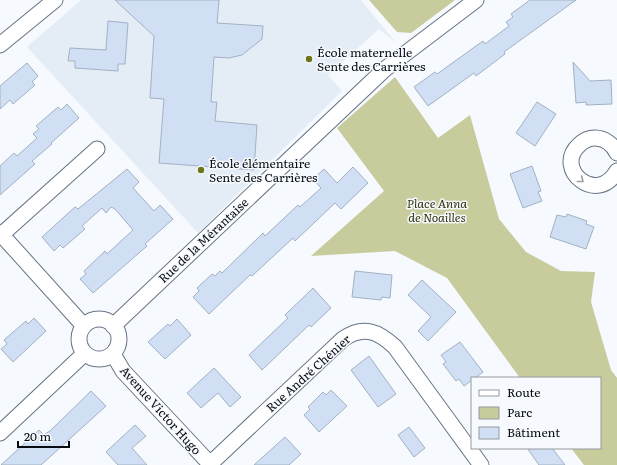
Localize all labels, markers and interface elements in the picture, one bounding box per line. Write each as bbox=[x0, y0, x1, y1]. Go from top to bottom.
place label: École maternelle Sente des Carrières bbox=[317, 43, 426, 75]
marker: École maternelle Sente des Carrières bbox=[304, 54, 314, 64]
place label: École élémentaire Sente des Carrières bbox=[209, 154, 318, 186]
marker: École élémentaire Sente des Carrières bbox=[196, 165, 206, 175]
one-way arrow bbox=[576, 175, 584, 182]
street label: Rue de la Mérantaise bbox=[154, 193, 252, 287]
park label: Place Anna de Noailles bbox=[407, 194, 467, 226]
street label: Rue André Chénier bbox=[262, 330, 354, 416]
street label: Avenue Victor Hugo bbox=[116, 362, 206, 458]
legend bbox=[471, 377, 601, 449]
text: Route bbox=[507, 383, 541, 401]
text: Parc bbox=[507, 403, 532, 421]
scale bar bbox=[18, 423, 69, 449]
text: Bâtiment bbox=[507, 423, 560, 441]
text: 20 m bbox=[24, 427, 51, 445]

